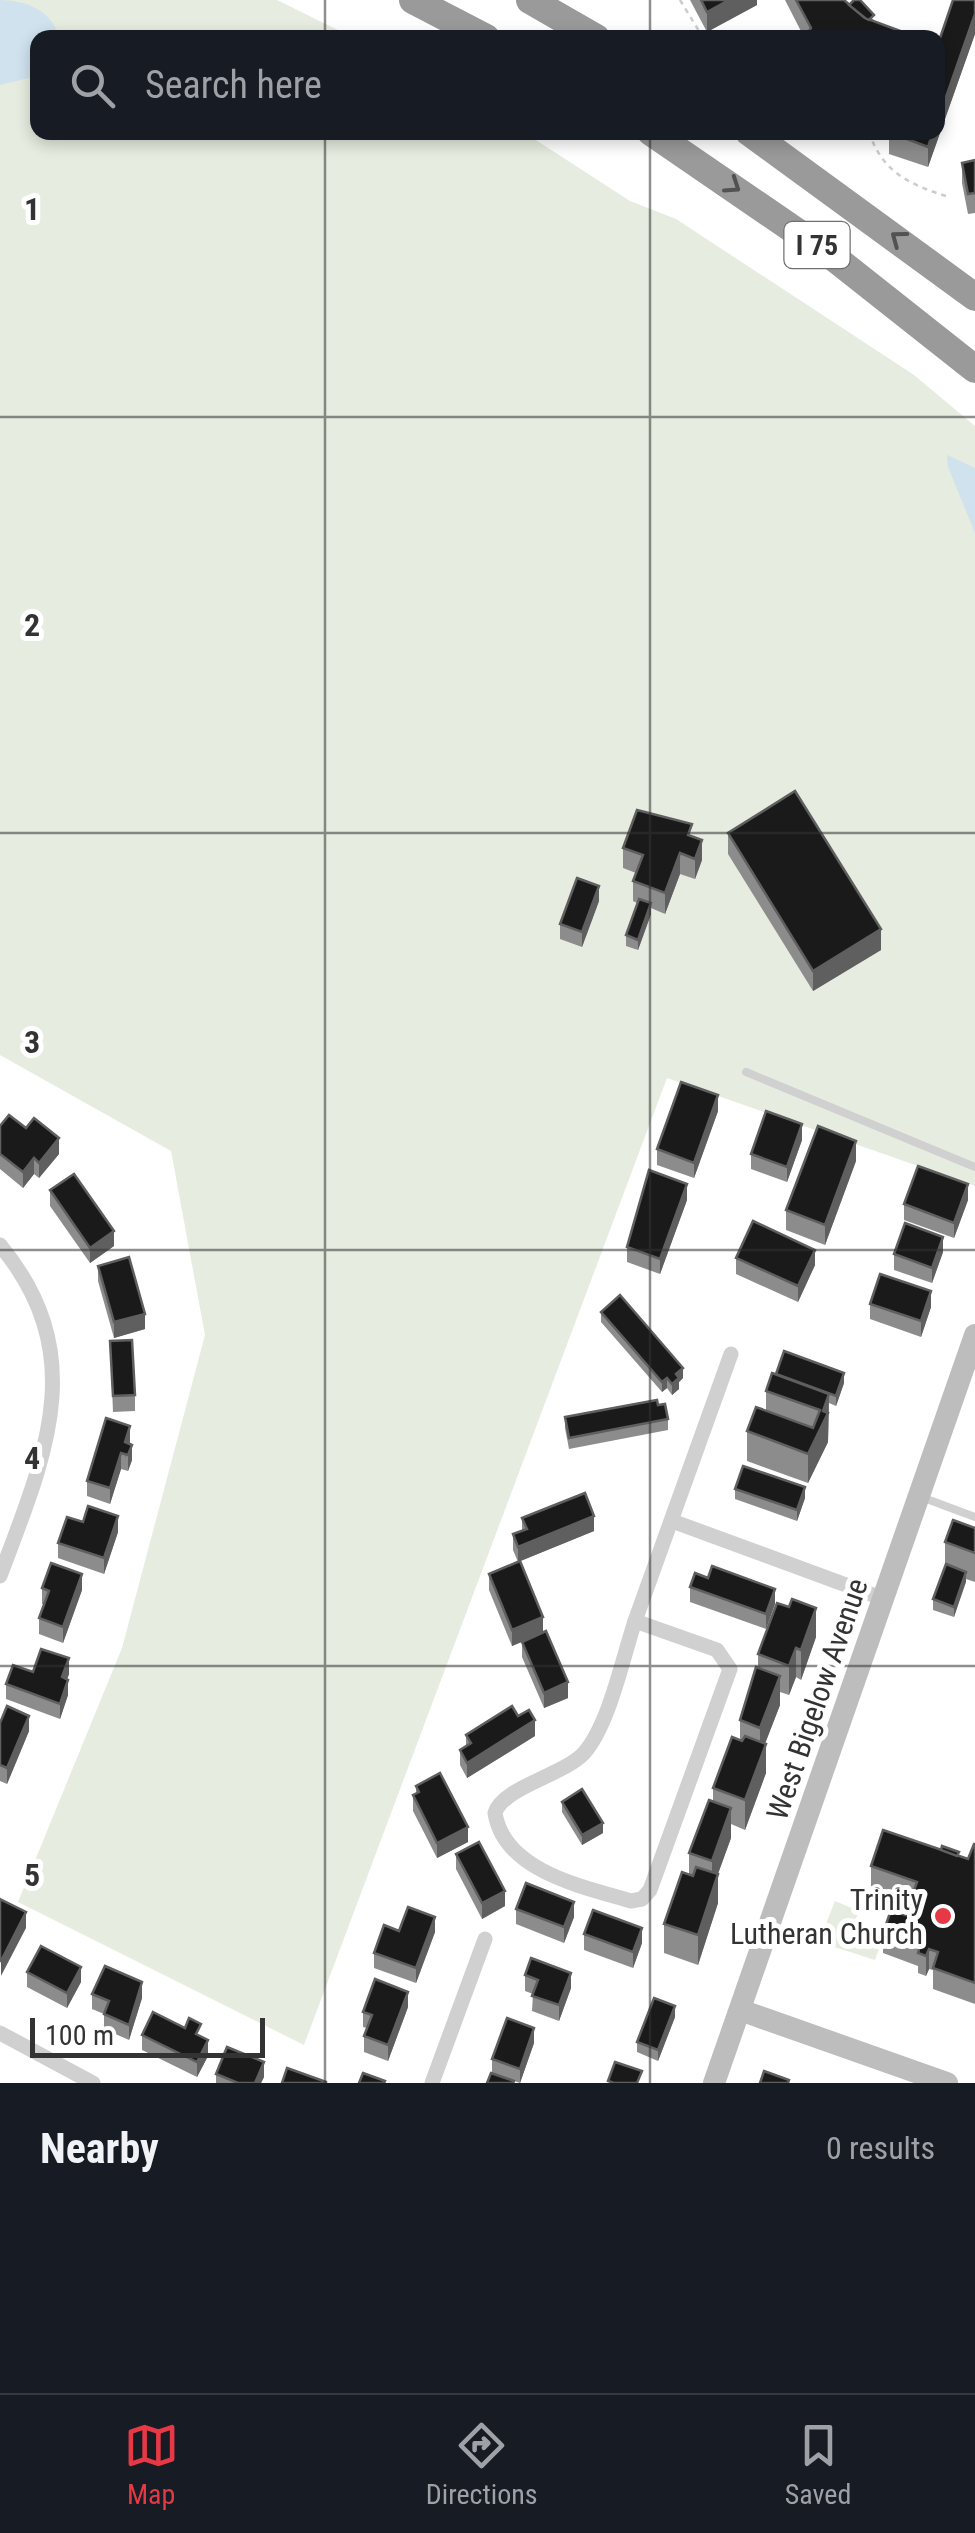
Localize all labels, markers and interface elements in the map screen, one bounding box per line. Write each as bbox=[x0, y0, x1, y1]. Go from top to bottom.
search box bbox=[30, 30, 945, 140]
icon: search bbox=[65, 58, 120, 113]
text: Search here bbox=[145, 63, 322, 107]
one-way arrow bbox=[722, 173, 740, 192]
text: 1 bbox=[24, 190, 40, 228]
road number: I 75 bbox=[784, 222, 850, 268]
one-way arrow bbox=[891, 232, 909, 249]
text: 2 bbox=[24, 606, 40, 644]
text: 3 bbox=[24, 1023, 40, 1061]
text: 4 bbox=[24, 1439, 40, 1477]
street label: West Bigelow Avenue bbox=[759, 1574, 875, 1824]
text: 5 bbox=[24, 1856, 40, 1894]
place label: Trinity Lutheran Church bbox=[730, 1882, 923, 1951]
marker: Trinity Lutheran Church bbox=[932, 1905, 954, 1927]
scale bar bbox=[30, 2013, 265, 2058]
text: 100 m bbox=[45, 2019, 114, 2052]
text: Nearby bbox=[40, 2124, 159, 2173]
text: 0 results bbox=[826, 2129, 935, 2167]
tab: Map bbox=[124, 2418, 179, 2511]
tab: Directions bbox=[426, 2418, 538, 2511]
tab: Saved bbox=[785, 2418, 851, 2511]

